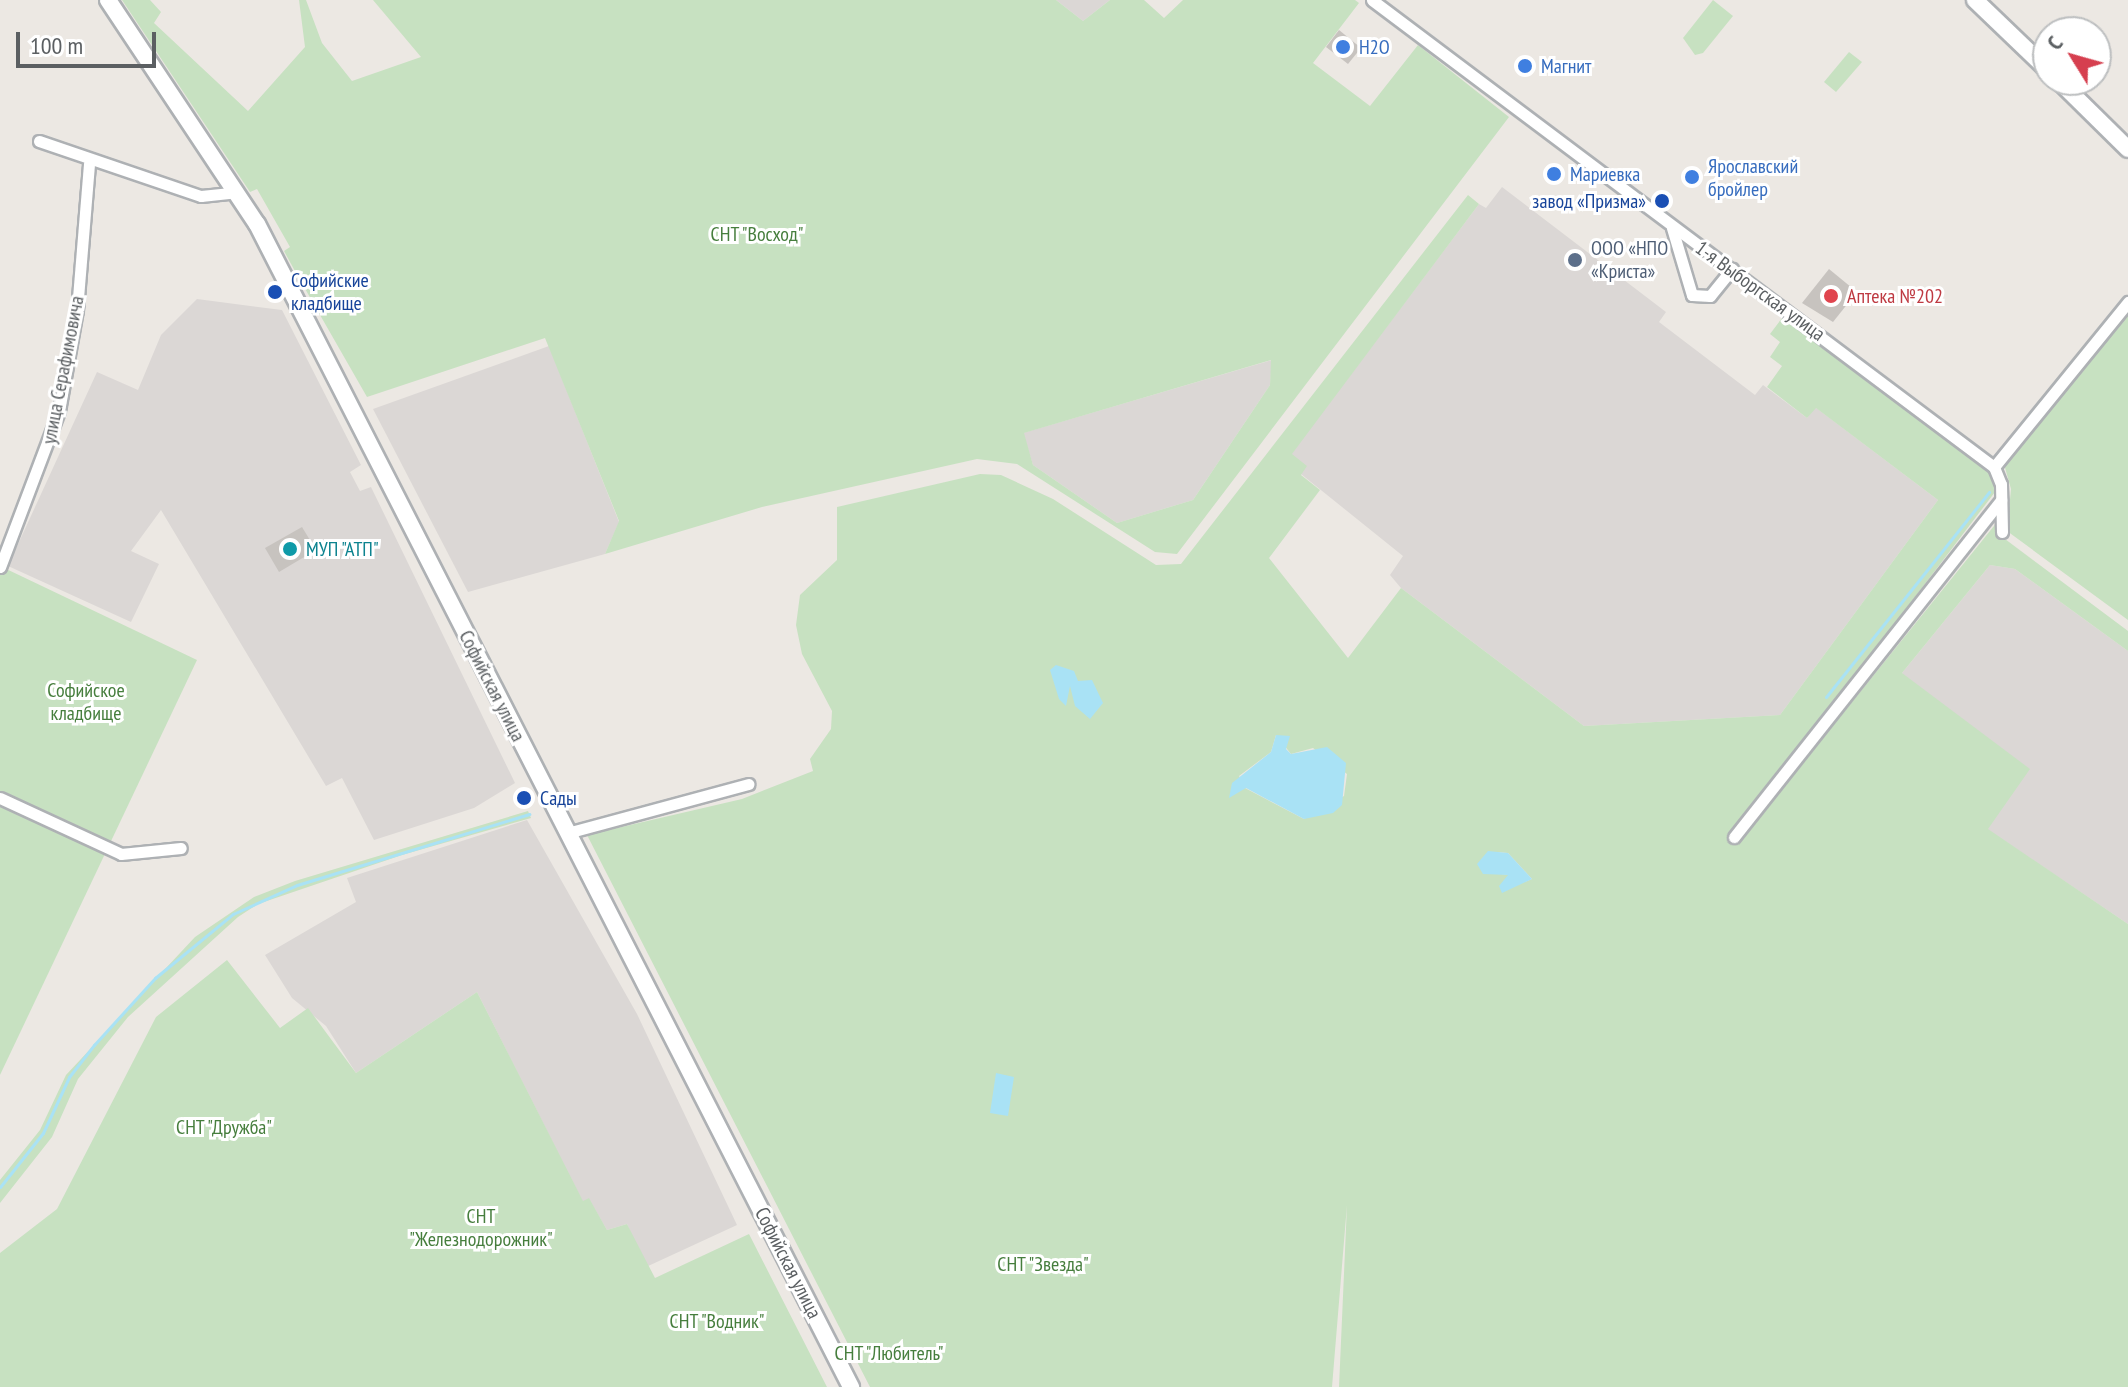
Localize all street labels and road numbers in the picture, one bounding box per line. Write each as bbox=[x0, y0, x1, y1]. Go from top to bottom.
street label: 1-я Выборгская улица bbox=[1690, 236, 1830, 346]
street label: улица Серафимовича bbox=[37, 294, 89, 446]
street label: Софийская улица bbox=[454, 626, 530, 746]
street label: Софийская улица bbox=[750, 1203, 826, 1323]

